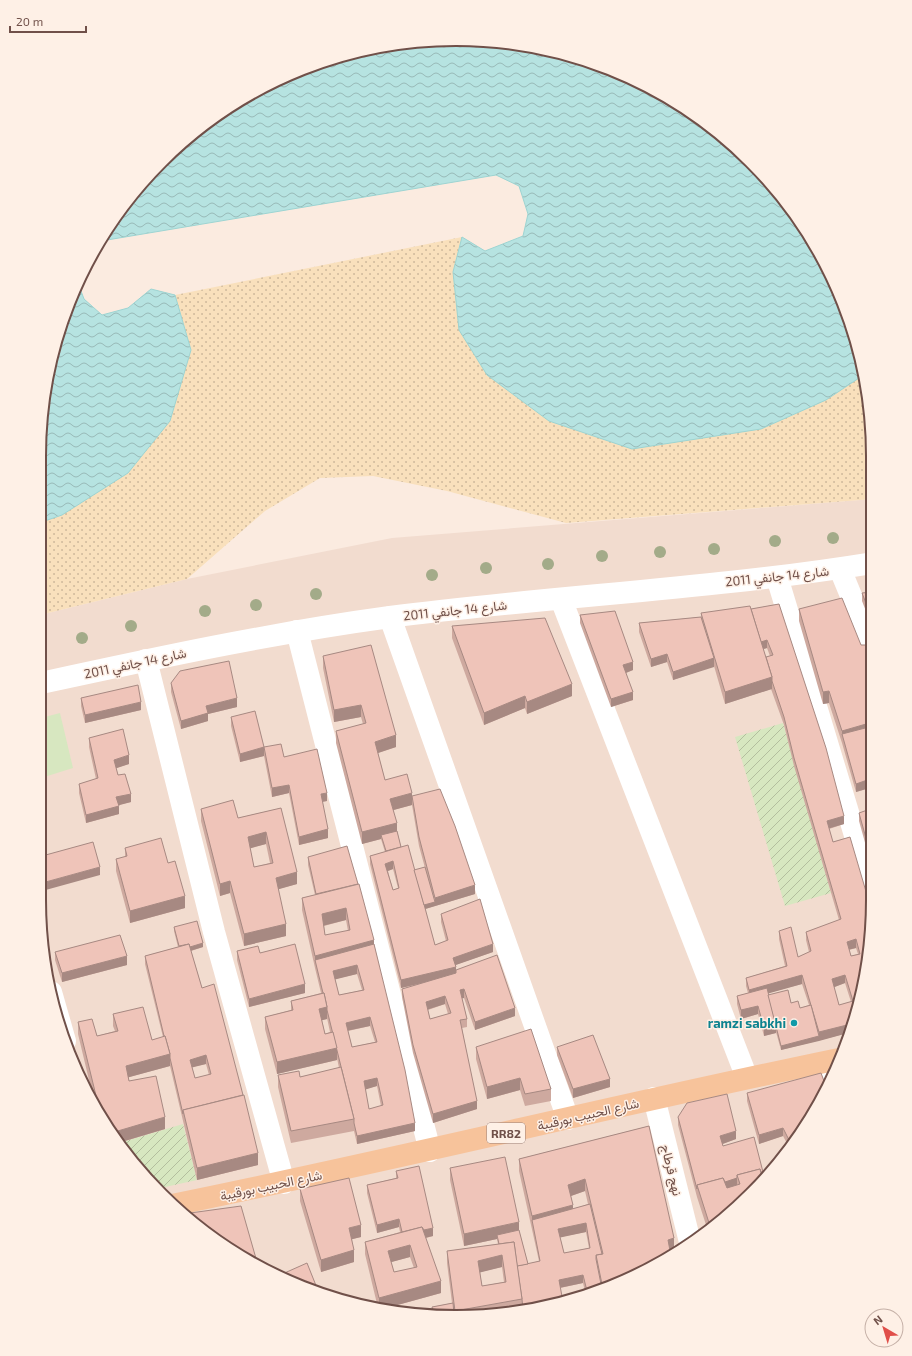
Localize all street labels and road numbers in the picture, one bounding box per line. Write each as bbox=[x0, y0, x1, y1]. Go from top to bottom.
street label: شارع 14 جانفي 2011 bbox=[724, 563, 830, 592]
street label: شارع 14 جانفي 2011 bbox=[402, 597, 508, 626]
street label: شارع 14 جانفي 2011 bbox=[82, 644, 188, 685]
street label: شارع الحبيب بورقيبة bbox=[536, 1095, 641, 1135]
road number: RR82 bbox=[487, 1123, 525, 1143]
street label: نهج قرطاج bbox=[656, 1143, 686, 1198]
street label: شارع الحبيب بورقيبة bbox=[218, 1166, 324, 1206]

